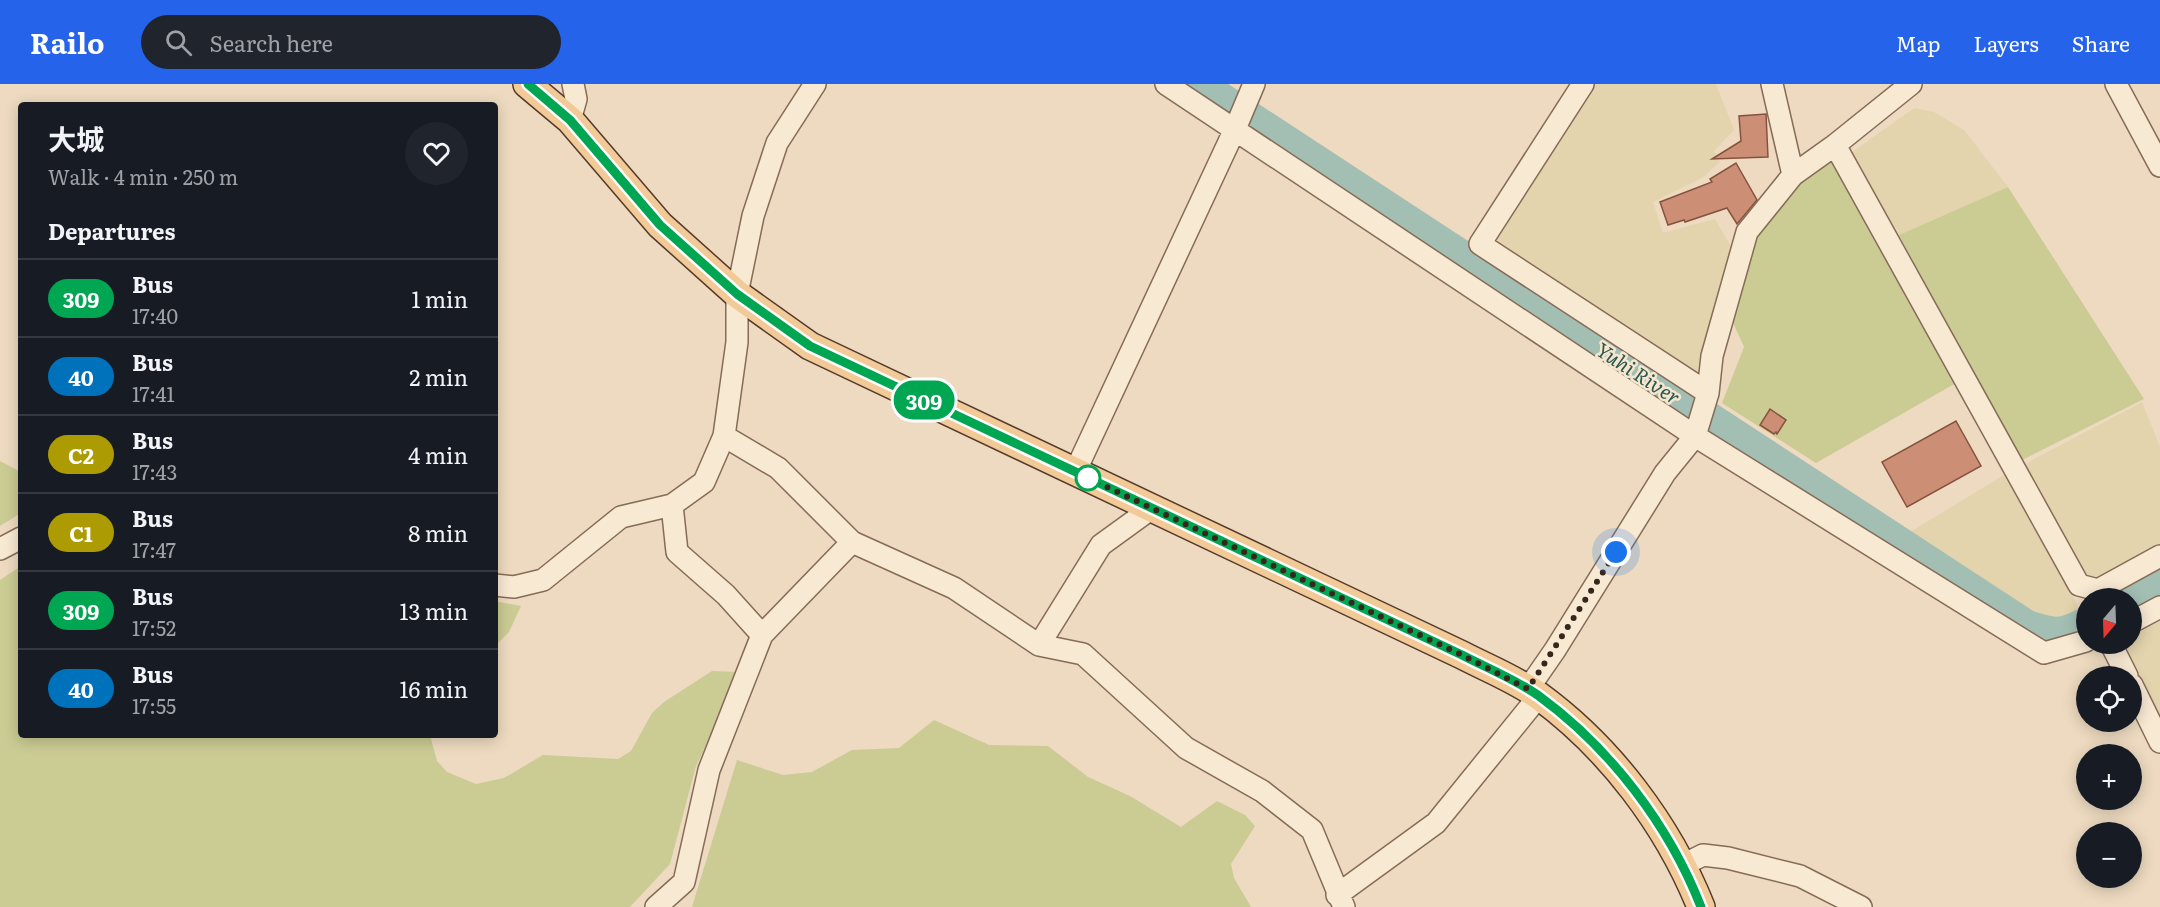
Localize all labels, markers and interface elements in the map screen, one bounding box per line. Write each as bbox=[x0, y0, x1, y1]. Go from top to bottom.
search box bbox=[141, 15, 561, 69]
text: Railo bbox=[30, 21, 105, 63]
icon: search bbox=[162, 26, 195, 59]
text: Search here bbox=[210, 26, 333, 59]
text: Map bbox=[1896, 27, 1941, 58]
text: Layers bbox=[1974, 27, 2039, 58]
text: Share bbox=[2072, 27, 2130, 58]
text: 大城 bbox=[48, 117, 104, 159]
button: heart bbox=[405, 122, 468, 185]
text: Walk · 4 min · 250 m bbox=[48, 161, 238, 191]
text: Departures bbox=[48, 214, 175, 247]
text: Bus bbox=[132, 267, 173, 300]
text: 1 min bbox=[411, 282, 468, 315]
text: 309 bbox=[63, 283, 99, 314]
text: 17:40 bbox=[132, 300, 178, 330]
water label: Yuhi River bbox=[1591, 334, 1687, 410]
text: Bus bbox=[132, 345, 173, 378]
text: 2 min bbox=[409, 360, 468, 393]
text: 40 bbox=[68, 361, 94, 392]
text: 17:41 bbox=[132, 378, 175, 408]
line badge: 309 bbox=[890, 380, 958, 420]
text: 309 bbox=[906, 385, 942, 416]
text: Bus bbox=[132, 423, 173, 456]
text: 4 min bbox=[408, 438, 468, 471]
text: C2 bbox=[68, 439, 94, 470]
text: 17:43 bbox=[132, 456, 177, 486]
unlabelled marker bbox=[1075, 465, 1101, 491]
text: Bus bbox=[132, 501, 173, 534]
text: 8 min bbox=[408, 516, 468, 549]
text: C1 bbox=[69, 517, 93, 548]
text: 17:47 bbox=[132, 534, 176, 564]
your location bbox=[1601, 537, 1631, 567]
text: Bus bbox=[132, 579, 173, 612]
north arrow bbox=[2076, 588, 2142, 654]
map controls bbox=[2076, 588, 2142, 888]
text: 13 min bbox=[399, 594, 468, 627]
text: 309 bbox=[63, 595, 99, 626]
text: 17:52 bbox=[132, 612, 176, 642]
text: Bus bbox=[132, 657, 173, 690]
button: locate bbox=[2076, 666, 2142, 732]
text: 16 min bbox=[400, 672, 468, 705]
text: 40 bbox=[68, 673, 94, 704]
text: 17:55 bbox=[132, 690, 176, 720]
button: + bbox=[2076, 744, 2142, 810]
button: − bbox=[2076, 822, 2142, 888]

